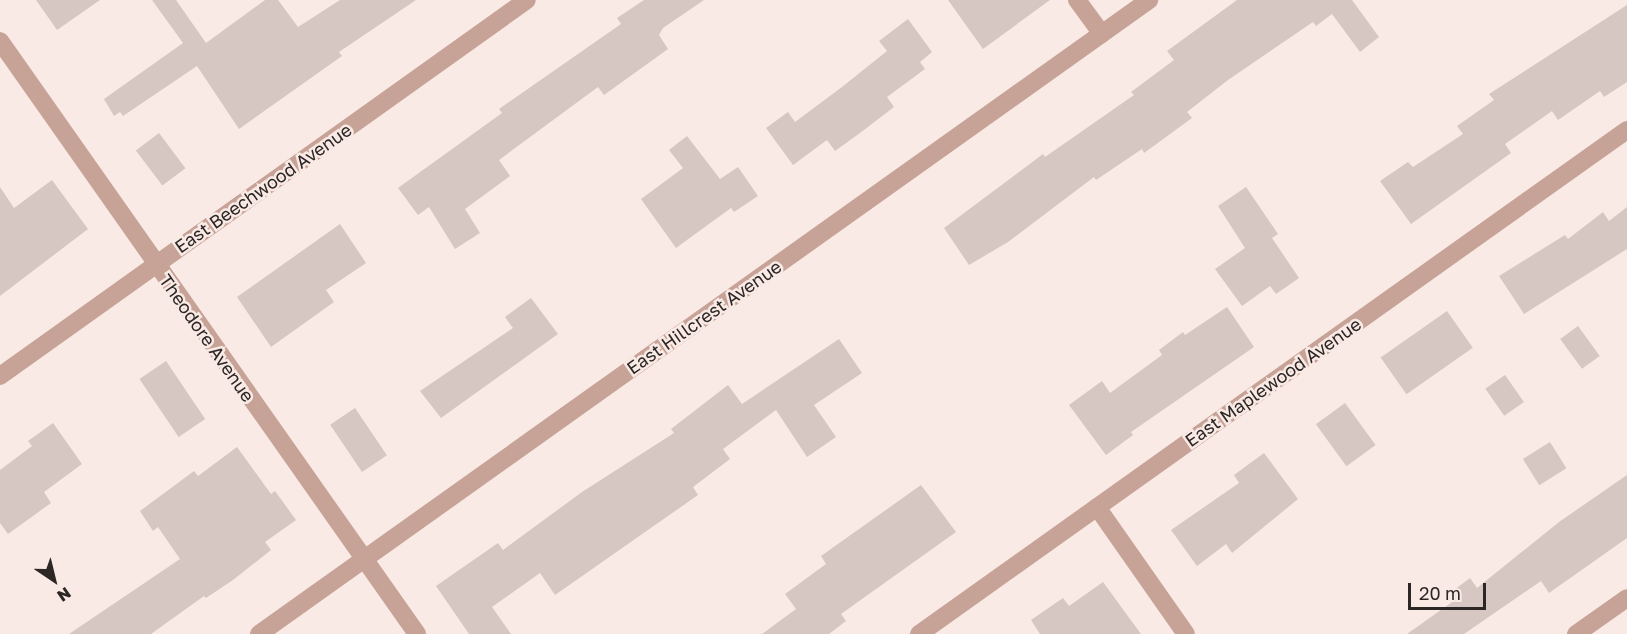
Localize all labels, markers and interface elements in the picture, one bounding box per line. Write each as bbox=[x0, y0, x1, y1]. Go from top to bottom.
street label: East Beechwood Avenue bbox=[170, 119, 356, 257]
street label: East Hillcrest Avenue bbox=[622, 255, 786, 379]
street label: Theodore Avenue bbox=[155, 270, 259, 406]
street label: East Maplewood Avenue bbox=[1181, 313, 1365, 451]
north arrow bbox=[24, 550, 84, 610]
scale bar bbox=[1411, 571, 1489, 609]
text: 20 m bbox=[1419, 582, 1461, 604]
text: N bbox=[54, 583, 75, 606]

